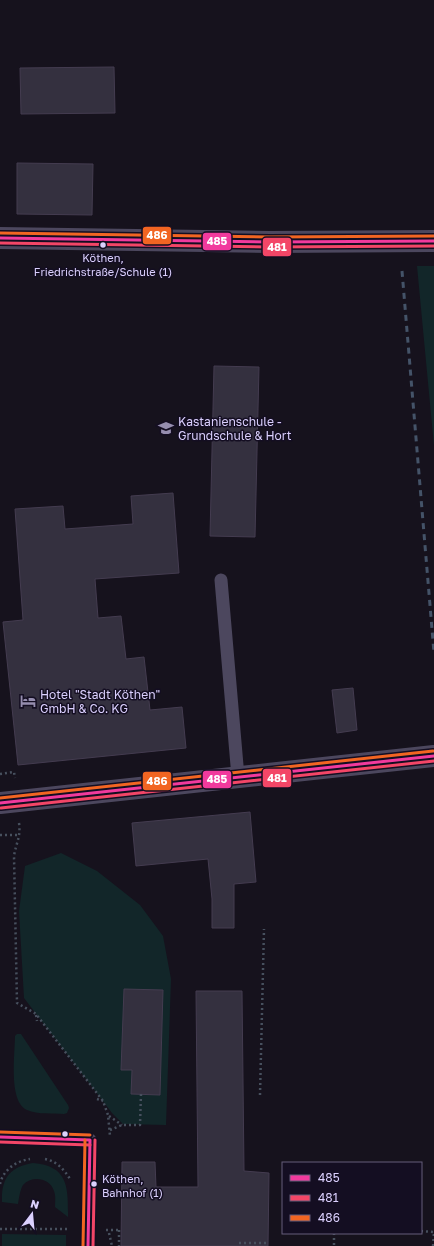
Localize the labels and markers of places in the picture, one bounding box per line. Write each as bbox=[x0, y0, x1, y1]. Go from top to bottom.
marker: Köthen, Friedrichstraße/Schule (1) bbox=[98, 240, 108, 250]
place label: Köthen, Friedrichstraße/Schule (1) bbox=[34, 251, 172, 278]
place label: Kastanienschule - Grundschule & Hort bbox=[178, 414, 292, 443]
school or university icon: Kastanienschule - Grundschule & Hort bbox=[157, 419, 175, 437]
place label: Hotel "Stadt Köthen" GmbH & Co. KG bbox=[40, 687, 160, 716]
hotel icon: Hotel "Stadt Köthen" GmbH & Co. KG bbox=[19, 692, 37, 710]
unlabelled marker bbox=[60, 1129, 70, 1139]
place label: Köthen, Bahnhof (1) bbox=[102, 1172, 163, 1199]
marker: Köthen, Bahnhof (1) bbox=[89, 1179, 99, 1189]

